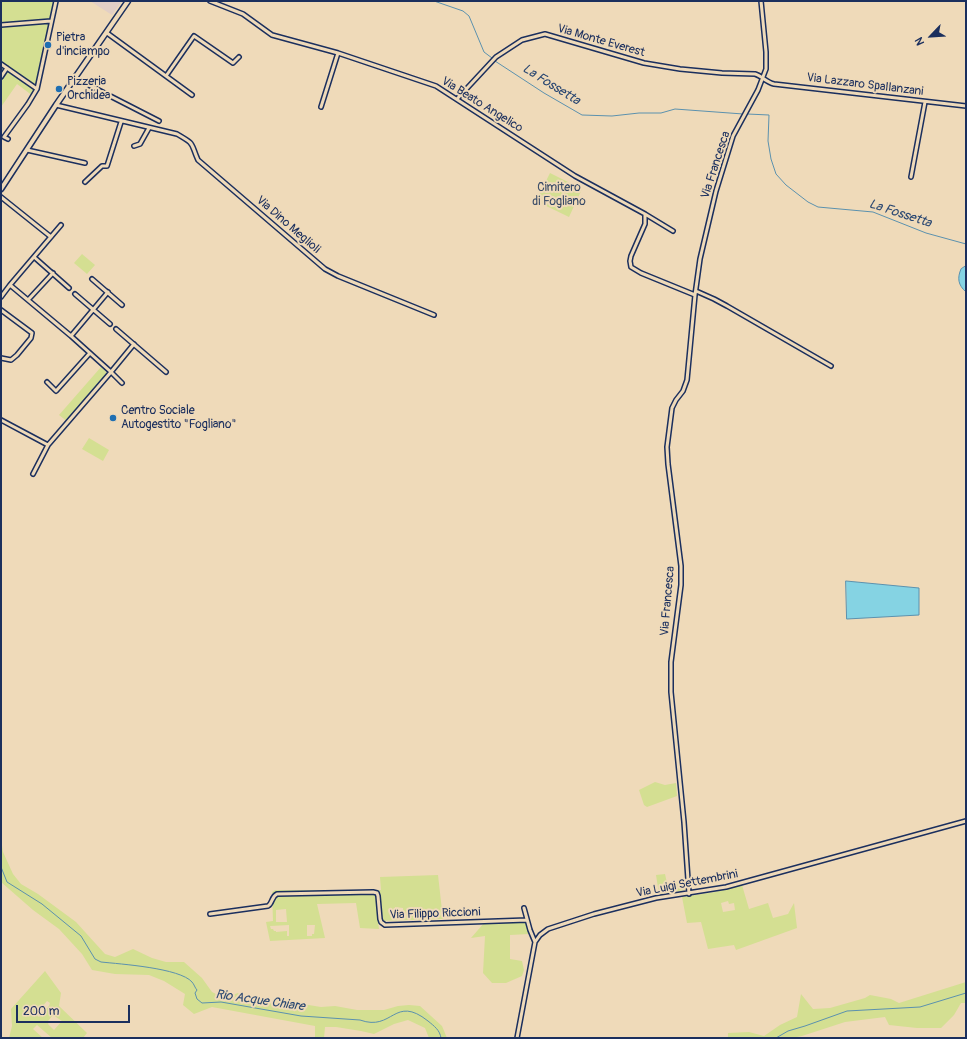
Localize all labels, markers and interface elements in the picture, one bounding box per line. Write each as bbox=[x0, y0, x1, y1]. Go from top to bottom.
north arrow bbox=[911, 16, 951, 56]
street label: Via Monte Everest bbox=[556, 22, 646, 60]
place label: Pietra d'inciampo bbox=[56, 31, 110, 59]
text: N bbox=[912, 35, 927, 47]
marker: Pietra d'inciampo bbox=[43, 40, 53, 50]
water label: La Fossetta bbox=[519, 61, 583, 109]
street label: Via Lazzaro Spallanzani bbox=[806, 71, 924, 99]
street label: Via Beato Angelico bbox=[439, 74, 525, 136]
place label: Pizzeria Orchidea bbox=[67, 75, 110, 103]
marker: Pizzeria Orchidea bbox=[54, 84, 64, 94]
street label: Via Francesca bbox=[698, 129, 734, 201]
park label: Cimitero di Fogliano bbox=[532, 181, 586, 209]
street label: Via Dino Meglioli bbox=[253, 193, 323, 257]
water label: La Fossetta bbox=[867, 197, 933, 231]
place label: Centro Sociale Autogestito "Fogliano" bbox=[121, 404, 236, 432]
marker: Centro Sociale Autogestito "Fogliano" bbox=[108, 413, 118, 423]
street label: Via Francesca bbox=[658, 565, 678, 637]
street label: Via Luigi Settembrini bbox=[635, 867, 739, 901]
street label: Via Filippo Riccioni bbox=[389, 905, 481, 923]
water label: Rio Acque Chiare bbox=[214, 987, 306, 1015]
scale bar bbox=[18, 997, 132, 1023]
text: 200 m bbox=[23, 1004, 59, 1019]

